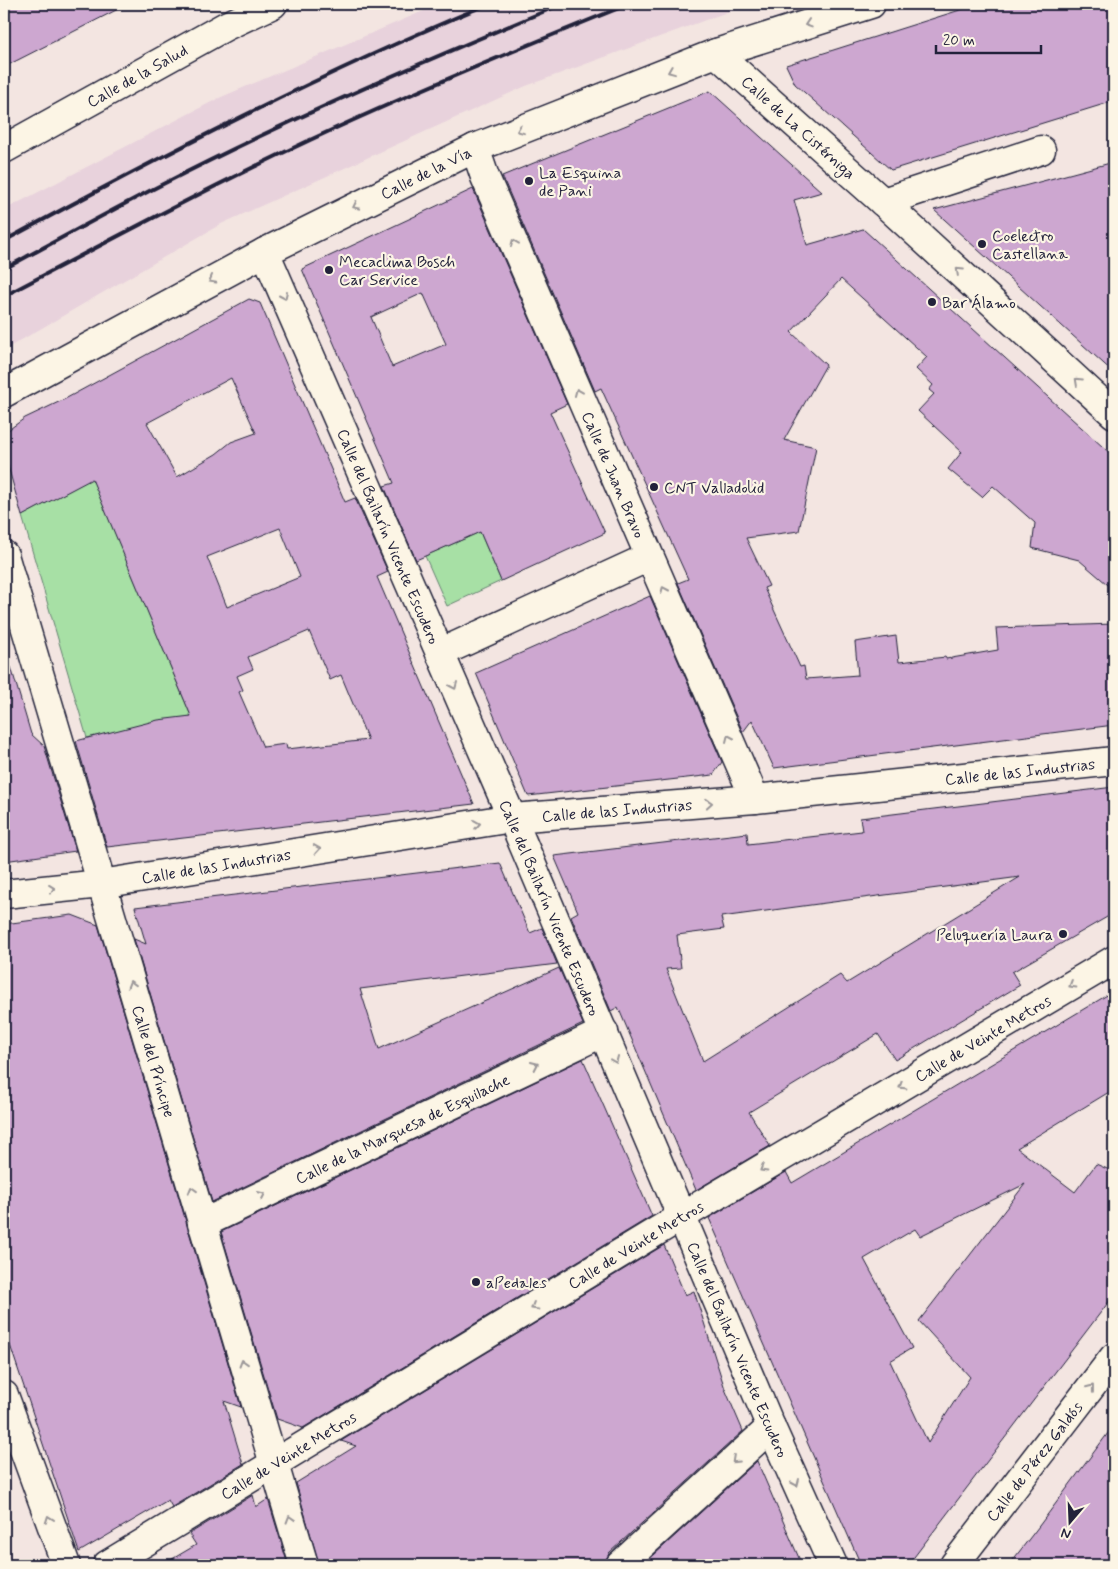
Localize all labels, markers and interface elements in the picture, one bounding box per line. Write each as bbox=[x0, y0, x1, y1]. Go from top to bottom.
one-way arrow bbox=[804, 18, 812, 28]
scale bar bbox=[936, 22, 1040, 54]
text: 20 m bbox=[943, 31, 975, 51]
street label: Calle de la Salud bbox=[84, 40, 192, 113]
one-way arrow bbox=[667, 65, 675, 75]
street label: Calle de La Cistérniga bbox=[736, 72, 859, 185]
one-way arrow bbox=[516, 125, 524, 135]
street label: Calle de la Vía bbox=[377, 142, 476, 205]
place label: La Esquina de Pani bbox=[539, 163, 621, 202]
marker: La Esquina de Pani bbox=[523, 175, 535, 187]
one-way arrow bbox=[353, 200, 362, 210]
place label: Coelectro Castellana bbox=[992, 226, 1068, 265]
marker: Coelectro Castellana bbox=[976, 238, 988, 250]
one-way arrow bbox=[509, 239, 520, 248]
place label: Mecaclima Bosch Car Service bbox=[339, 252, 455, 291]
marker: Mecaclima Bosch Car Service bbox=[323, 264, 335, 276]
one-way arrow bbox=[955, 268, 964, 277]
one-way arrow bbox=[208, 274, 217, 284]
one-way arrow bbox=[278, 291, 289, 300]
place label: Bar Álamo bbox=[942, 293, 1016, 314]
marker: Bar Álamo bbox=[926, 296, 938, 308]
one-way arrow bbox=[1075, 378, 1084, 387]
one-way arrow bbox=[574, 388, 585, 397]
street label: Calle de Juan Bravo bbox=[576, 409, 649, 542]
street label: Calle del Bailarín Vicente Escudero bbox=[331, 426, 444, 648]
place label: CNT Valladolid bbox=[664, 478, 764, 499]
marker: CNT Valladolid bbox=[648, 481, 660, 493]
one-way arrow bbox=[659, 586, 670, 595]
one-way arrow bbox=[447, 681, 458, 690]
one-way arrow bbox=[724, 734, 735, 743]
street label: Calle de las Industrias bbox=[944, 754, 1096, 791]
street label: Calle de las Industrias bbox=[541, 795, 693, 828]
street label: Calle del Bailarín Vicente Escudero bbox=[493, 797, 604, 1020]
one-way arrow bbox=[705, 797, 713, 808]
one-way arrow bbox=[474, 819, 482, 830]
street label: Calle de las Industrias bbox=[140, 845, 292, 889]
one-way arrow bbox=[312, 845, 321, 855]
one-way arrow bbox=[49, 884, 57, 895]
place label: Peluquería Laura bbox=[936, 925, 1053, 946]
marker: Peluquería Laura bbox=[1057, 928, 1069, 940]
one-way arrow bbox=[1069, 979, 1078, 989]
one-way arrow bbox=[126, 981, 136, 989]
street label: Calle de Veinte Metros bbox=[911, 991, 1055, 1088]
street label: Calle del Príncipe bbox=[126, 1003, 180, 1120]
one-way arrow bbox=[609, 1055, 620, 1064]
one-way arrow bbox=[530, 1061, 539, 1071]
street label: Calle de la Marquesa de Esquilache bbox=[292, 1070, 514, 1190]
one-way arrow bbox=[899, 1079, 908, 1089]
one-way arrow bbox=[759, 1162, 768, 1172]
one-way arrow bbox=[187, 1187, 197, 1195]
one-way arrow bbox=[257, 1191, 266, 1202]
street label: Calle de Veinte Metros bbox=[564, 1197, 708, 1295]
street label: Calle del Bailarín Vicente Escudero bbox=[681, 1239, 792, 1461]
place label: aPedales bbox=[486, 1273, 547, 1294]
marker: aPedales bbox=[470, 1276, 482, 1288]
one-way arrow bbox=[530, 1301, 539, 1310]
one-way arrow bbox=[239, 1359, 249, 1368]
one-way arrow bbox=[1085, 1385, 1093, 1394]
street label: Calle de Pérez Galdós bbox=[982, 1398, 1088, 1526]
street label: Calle de Veinte Metros bbox=[217, 1407, 361, 1505]
one-way arrow bbox=[732, 1454, 741, 1463]
one-way arrow bbox=[790, 1478, 801, 1487]
north arrow bbox=[1046, 1496, 1096, 1546]
one-way arrow bbox=[285, 1515, 295, 1523]
one-way arrow bbox=[45, 1516, 55, 1524]
text: N bbox=[1059, 1523, 1073, 1543]

